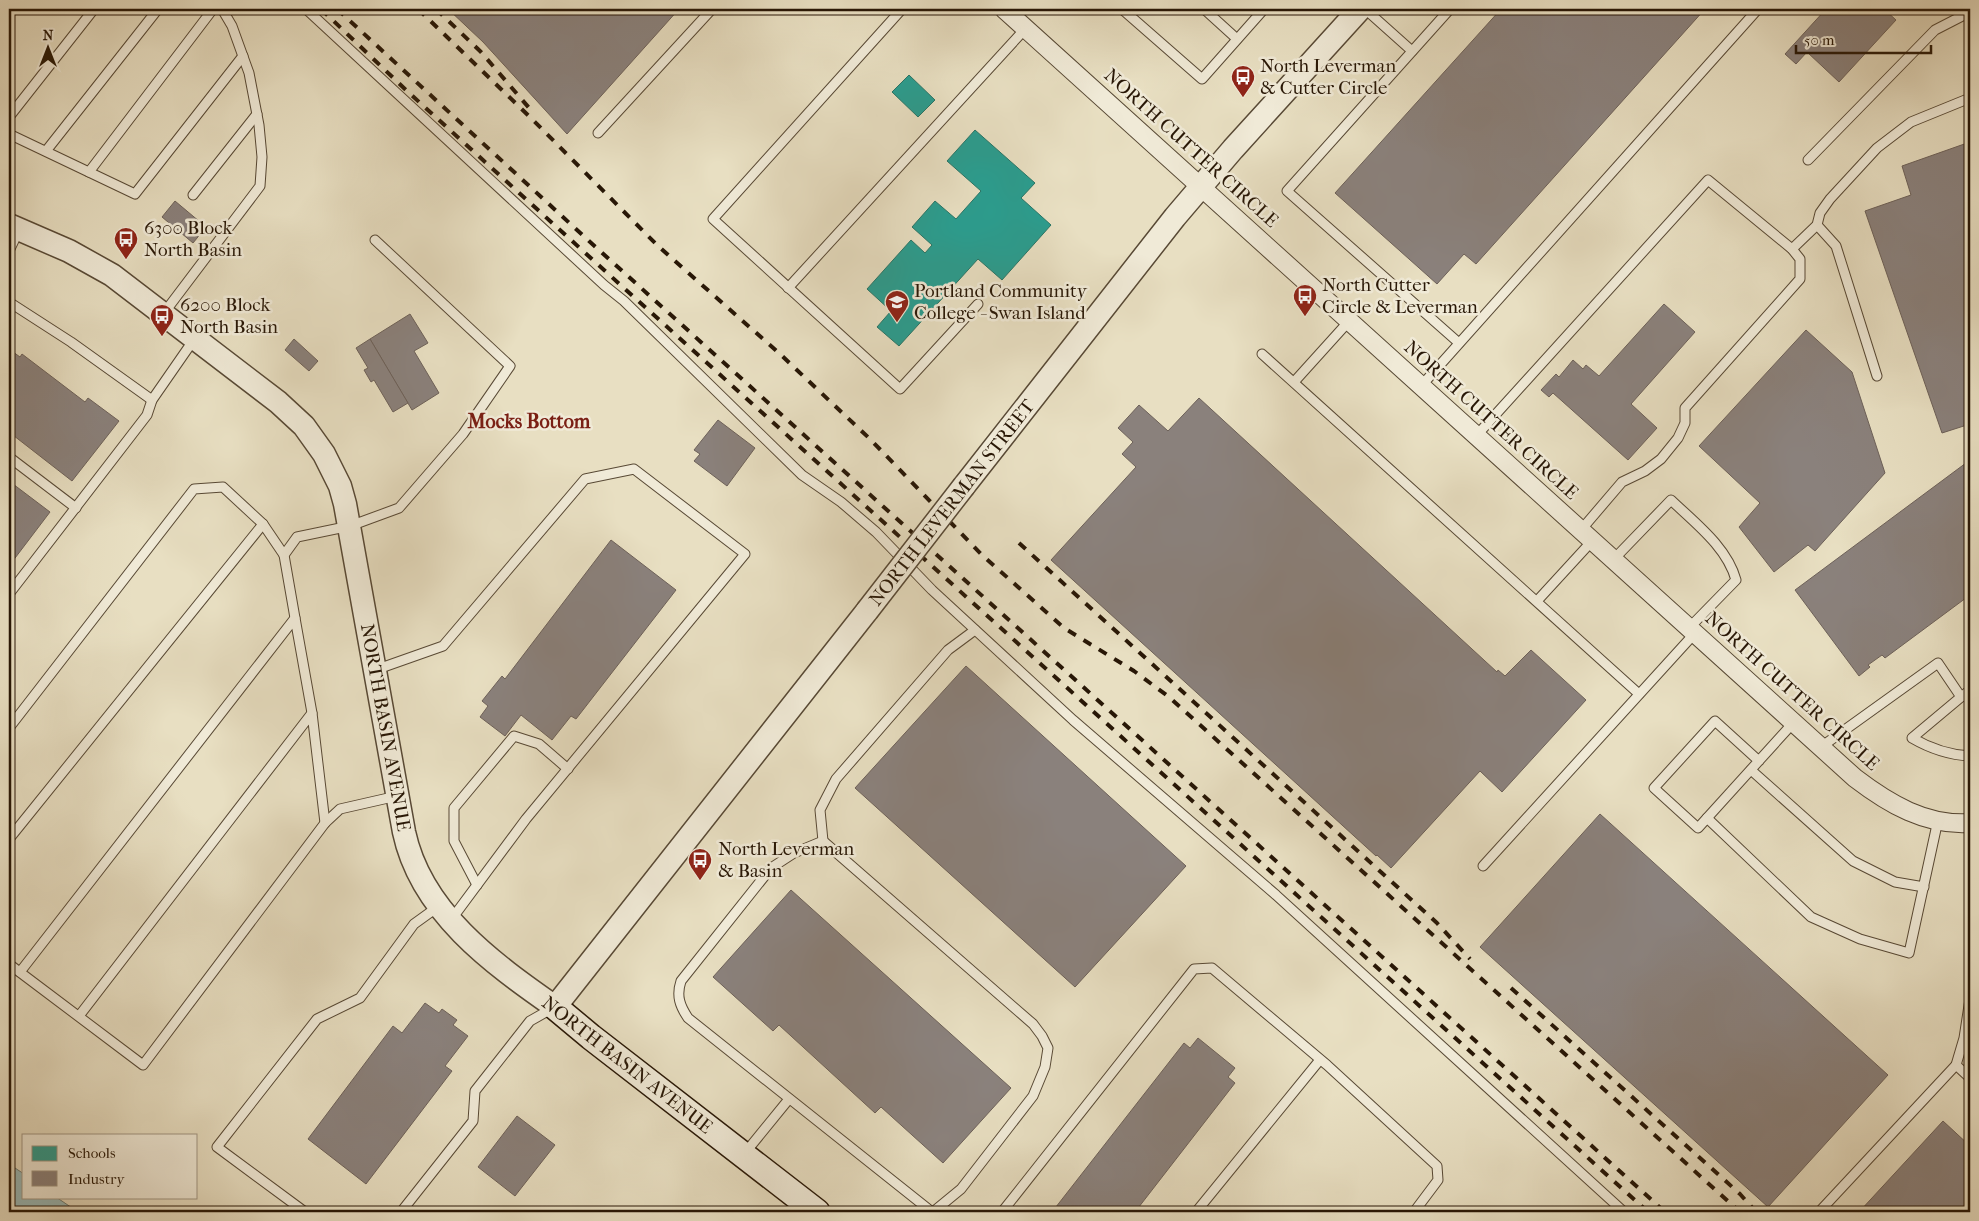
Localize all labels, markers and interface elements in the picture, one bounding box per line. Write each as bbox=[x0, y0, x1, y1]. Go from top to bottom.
north arrow bbox=[22, 22, 72, 72]
scale bar bbox=[1796, 22, 1932, 54]
text: N bbox=[43, 27, 54, 44]
text: 50 m bbox=[1804, 31, 1835, 49]
place label: North Leverman & Cutter Circle bbox=[1260, 55, 1396, 99]
street label: NORTH CUTTER CIRCLE bbox=[1100, 64, 1283, 232]
bus stop icon: North Leverman & Cutter Circle bbox=[1230, 64, 1256, 98]
place label: 6300 Block North Basin bbox=[144, 217, 242, 261]
bus stop icon: 6300 Block North Basin bbox=[113, 226, 139, 260]
place label: North Cutter Circle & Leverman bbox=[1322, 274, 1478, 318]
place label: Portland Community College - Swan Island bbox=[914, 280, 1088, 324]
bus stop icon: North Cutter Circle & Leverman bbox=[1292, 283, 1318, 317]
school or university icon: Portland Community College - Swan Island bbox=[884, 289, 910, 323]
place label: 6200 Block North Basin bbox=[180, 294, 278, 338]
bus stop icon: 6200 Block North Basin bbox=[149, 303, 175, 337]
street label: NORTH CUTTER CIRCLE bbox=[1400, 336, 1583, 504]
street label: NORTH LEVERMAN STREET bbox=[865, 395, 1039, 610]
district label: Mocks Bottom bbox=[467, 410, 591, 433]
street label: NORTH CUTTER CIRCLE bbox=[1701, 607, 1884, 775]
street label: NORTH BASIN AVENUE bbox=[356, 622, 415, 833]
place label: North Leverman & Basin bbox=[718, 838, 854, 882]
bus stop icon: North Leverman & Basin bbox=[687, 847, 713, 881]
street label: NORTH BASIN AVENUE bbox=[537, 992, 717, 1139]
legend bbox=[22, 1134, 198, 1198]
text: Schools bbox=[68, 1144, 116, 1162]
text: Industry bbox=[68, 1170, 125, 1188]

